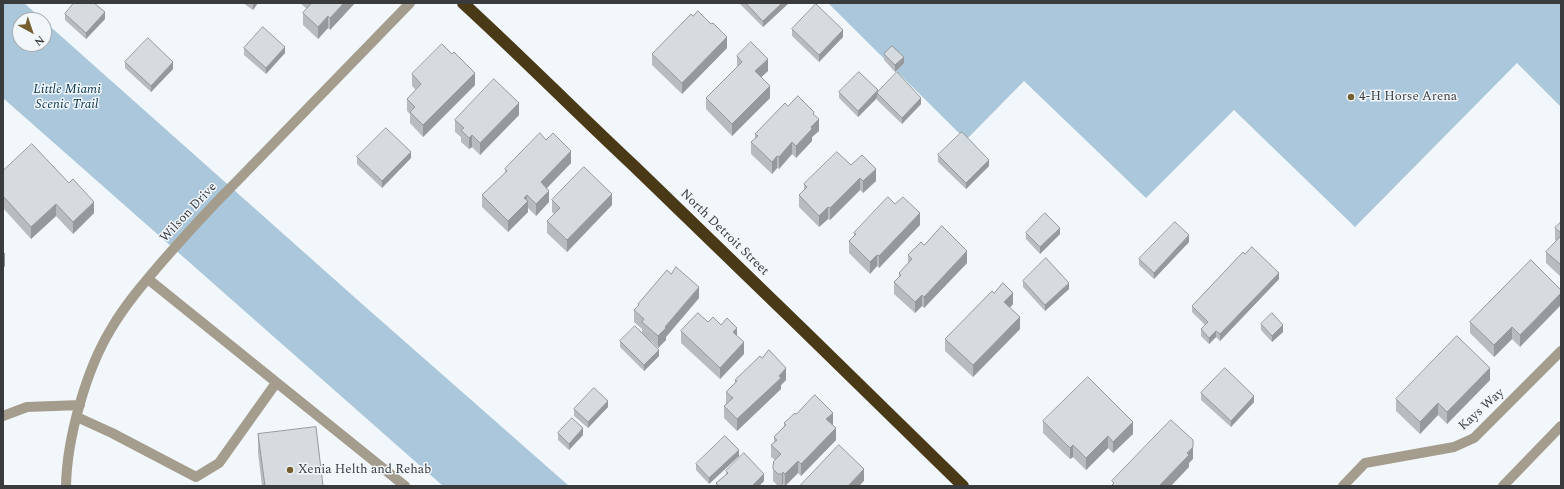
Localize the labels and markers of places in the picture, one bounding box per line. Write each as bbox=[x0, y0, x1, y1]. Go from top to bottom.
place label: 4-H Horse Arena bbox=[1359, 89, 1457, 105]
marker: 4-H Horse Arena bbox=[1346, 92, 1356, 102]
place label: Xenia Helth and Rehab bbox=[298, 462, 431, 478]
marker: Xenia Helth and Rehab bbox=[285, 465, 295, 475]

